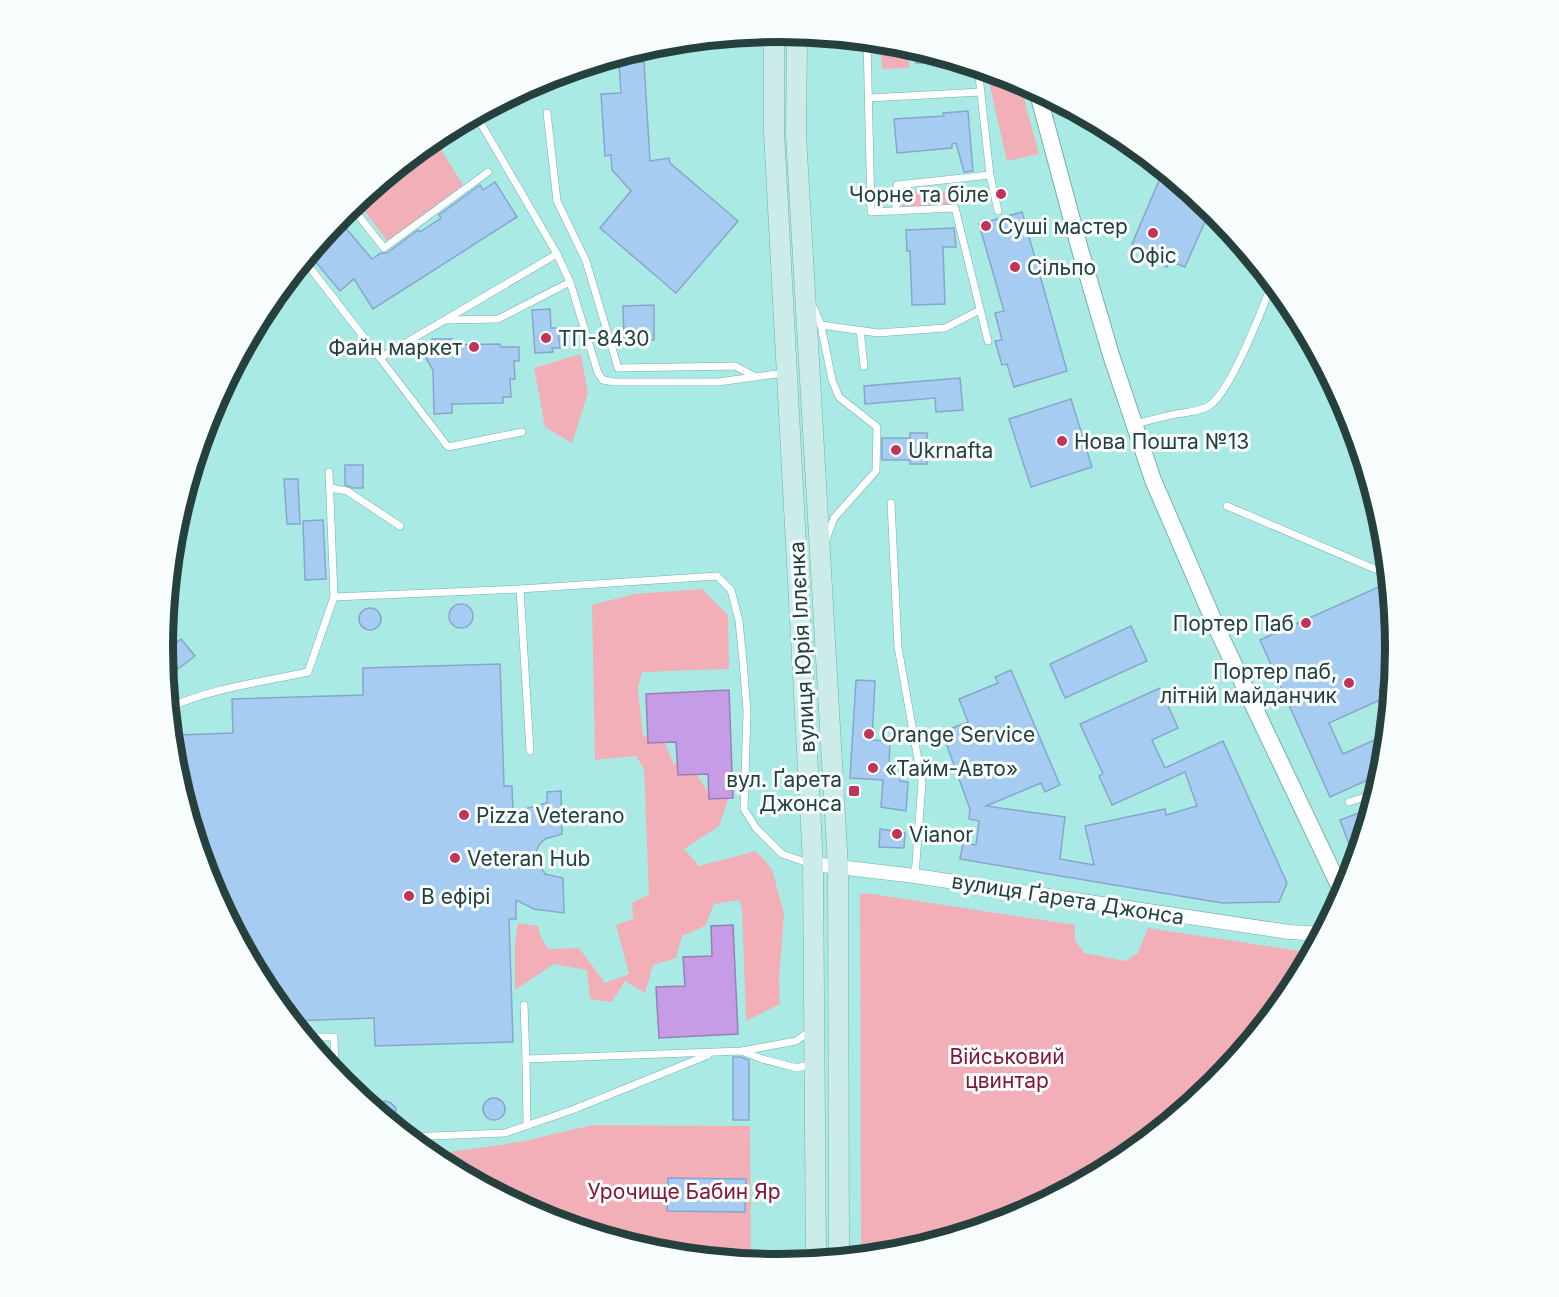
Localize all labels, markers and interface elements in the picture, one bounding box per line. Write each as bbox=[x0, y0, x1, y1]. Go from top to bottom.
place label: Чорне та біле bbox=[849, 182, 989, 207]
marker: Чорне та біле bbox=[994, 187, 1008, 201]
place label: Суші мастер bbox=[998, 214, 1128, 239]
marker: Суші мастер bbox=[979, 219, 993, 233]
marker: Офіс bbox=[1146, 226, 1160, 240]
place label: Офіс bbox=[1129, 243, 1177, 268]
place label: Сільпо bbox=[1027, 255, 1096, 280]
marker: Сільпо bbox=[1008, 260, 1022, 274]
place label: ТП-8430 bbox=[558, 326, 650, 351]
marker: ТП-8430 bbox=[539, 331, 553, 345]
place label: Файн маркет bbox=[328, 335, 462, 360]
marker: Файн маркет bbox=[467, 340, 481, 354]
place label: Нова Пошта №13 bbox=[1074, 429, 1249, 454]
marker: Нова Пошта №13 bbox=[1055, 434, 1069, 448]
place label: Ukrnafta bbox=[908, 438, 993, 463]
marker: Ukrnafta bbox=[889, 443, 903, 457]
street label: вулиця Юрія Іллєнка bbox=[784, 541, 820, 753]
place label: Портер Паб bbox=[1173, 611, 1294, 636]
marker: Портер Паб bbox=[1299, 616, 1313, 630]
place label: Портер паб, літній майданчик bbox=[1160, 659, 1338, 708]
marker: Портер паб, літній майданчик bbox=[1342, 676, 1356, 690]
place label: Orange Service bbox=[881, 722, 1035, 747]
marker: Orange Service bbox=[862, 727, 876, 741]
place label: «Тайм-Авто» bbox=[885, 756, 1018, 781]
marker: «Тайм-Авто» bbox=[866, 761, 880, 775]
place label: вул. Ґарета Джонса bbox=[726, 767, 842, 816]
marker: вул. Ґарета Джонса bbox=[847, 784, 861, 798]
place label: Pizza Veterano bbox=[476, 803, 625, 828]
marker: Pizza Veterano bbox=[457, 808, 471, 822]
place label: Vianor bbox=[909, 822, 973, 847]
marker: Vianor bbox=[890, 827, 904, 841]
place label: Veteran Hub bbox=[467, 846, 590, 871]
marker: Veteran Hub bbox=[448, 851, 462, 865]
street label: вулиця Ґарета Джонса bbox=[950, 868, 1186, 930]
place label: В ефірі bbox=[421, 884, 490, 909]
marker: В ефірі bbox=[402, 889, 416, 903]
park label: Військовий цвинтар bbox=[949, 1044, 1065, 1093]
park label: Урочище Бабин Яр bbox=[588, 1179, 781, 1204]

